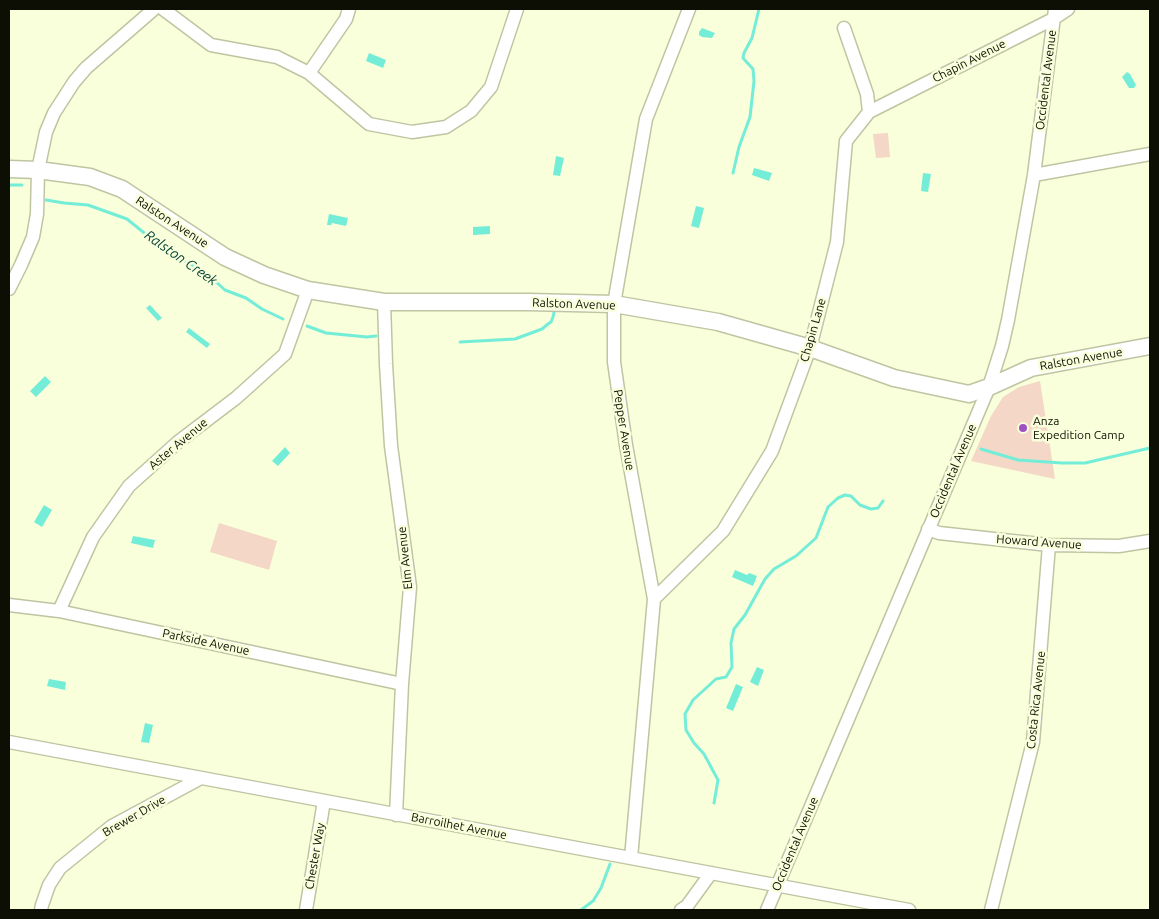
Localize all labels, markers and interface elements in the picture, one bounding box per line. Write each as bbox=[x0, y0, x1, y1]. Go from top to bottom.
street label: Occidental Avenue bbox=[1033, 29, 1059, 131]
street label: Chapin Avenue bbox=[930, 36, 1008, 86]
street label: Ralston Avenue bbox=[133, 193, 211, 251]
water label: Ralston Creek bbox=[141, 227, 221, 289]
street label: Ralston Avenue bbox=[532, 295, 616, 313]
street label: Chapin Lane bbox=[797, 296, 829, 364]
street label: Ralston Avenue bbox=[1039, 345, 1123, 373]
street label: Pepper Avenue bbox=[610, 388, 638, 472]
place label: Anza Expedition Camp bbox=[1033, 414, 1125, 442]
street label: Aster Avenue bbox=[146, 415, 210, 473]
street label: Occidental Avenue bbox=[927, 422, 979, 520]
marker: Anza Expedition Camp bbox=[1017, 422, 1029, 434]
street label: Elm Avenue bbox=[395, 526, 415, 590]
street label: Howard Avenue bbox=[996, 532, 1082, 552]
street label: Parkside Avenue bbox=[161, 626, 251, 658]
street label: Costa Rica Avenue bbox=[1024, 650, 1048, 750]
street label: Brewer Drive bbox=[100, 792, 168, 840]
street label: Occidental Avenue bbox=[769, 795, 821, 893]
street label: Barroilhet Avenue bbox=[410, 810, 508, 842]
street label: Chester Way bbox=[302, 822, 328, 890]

